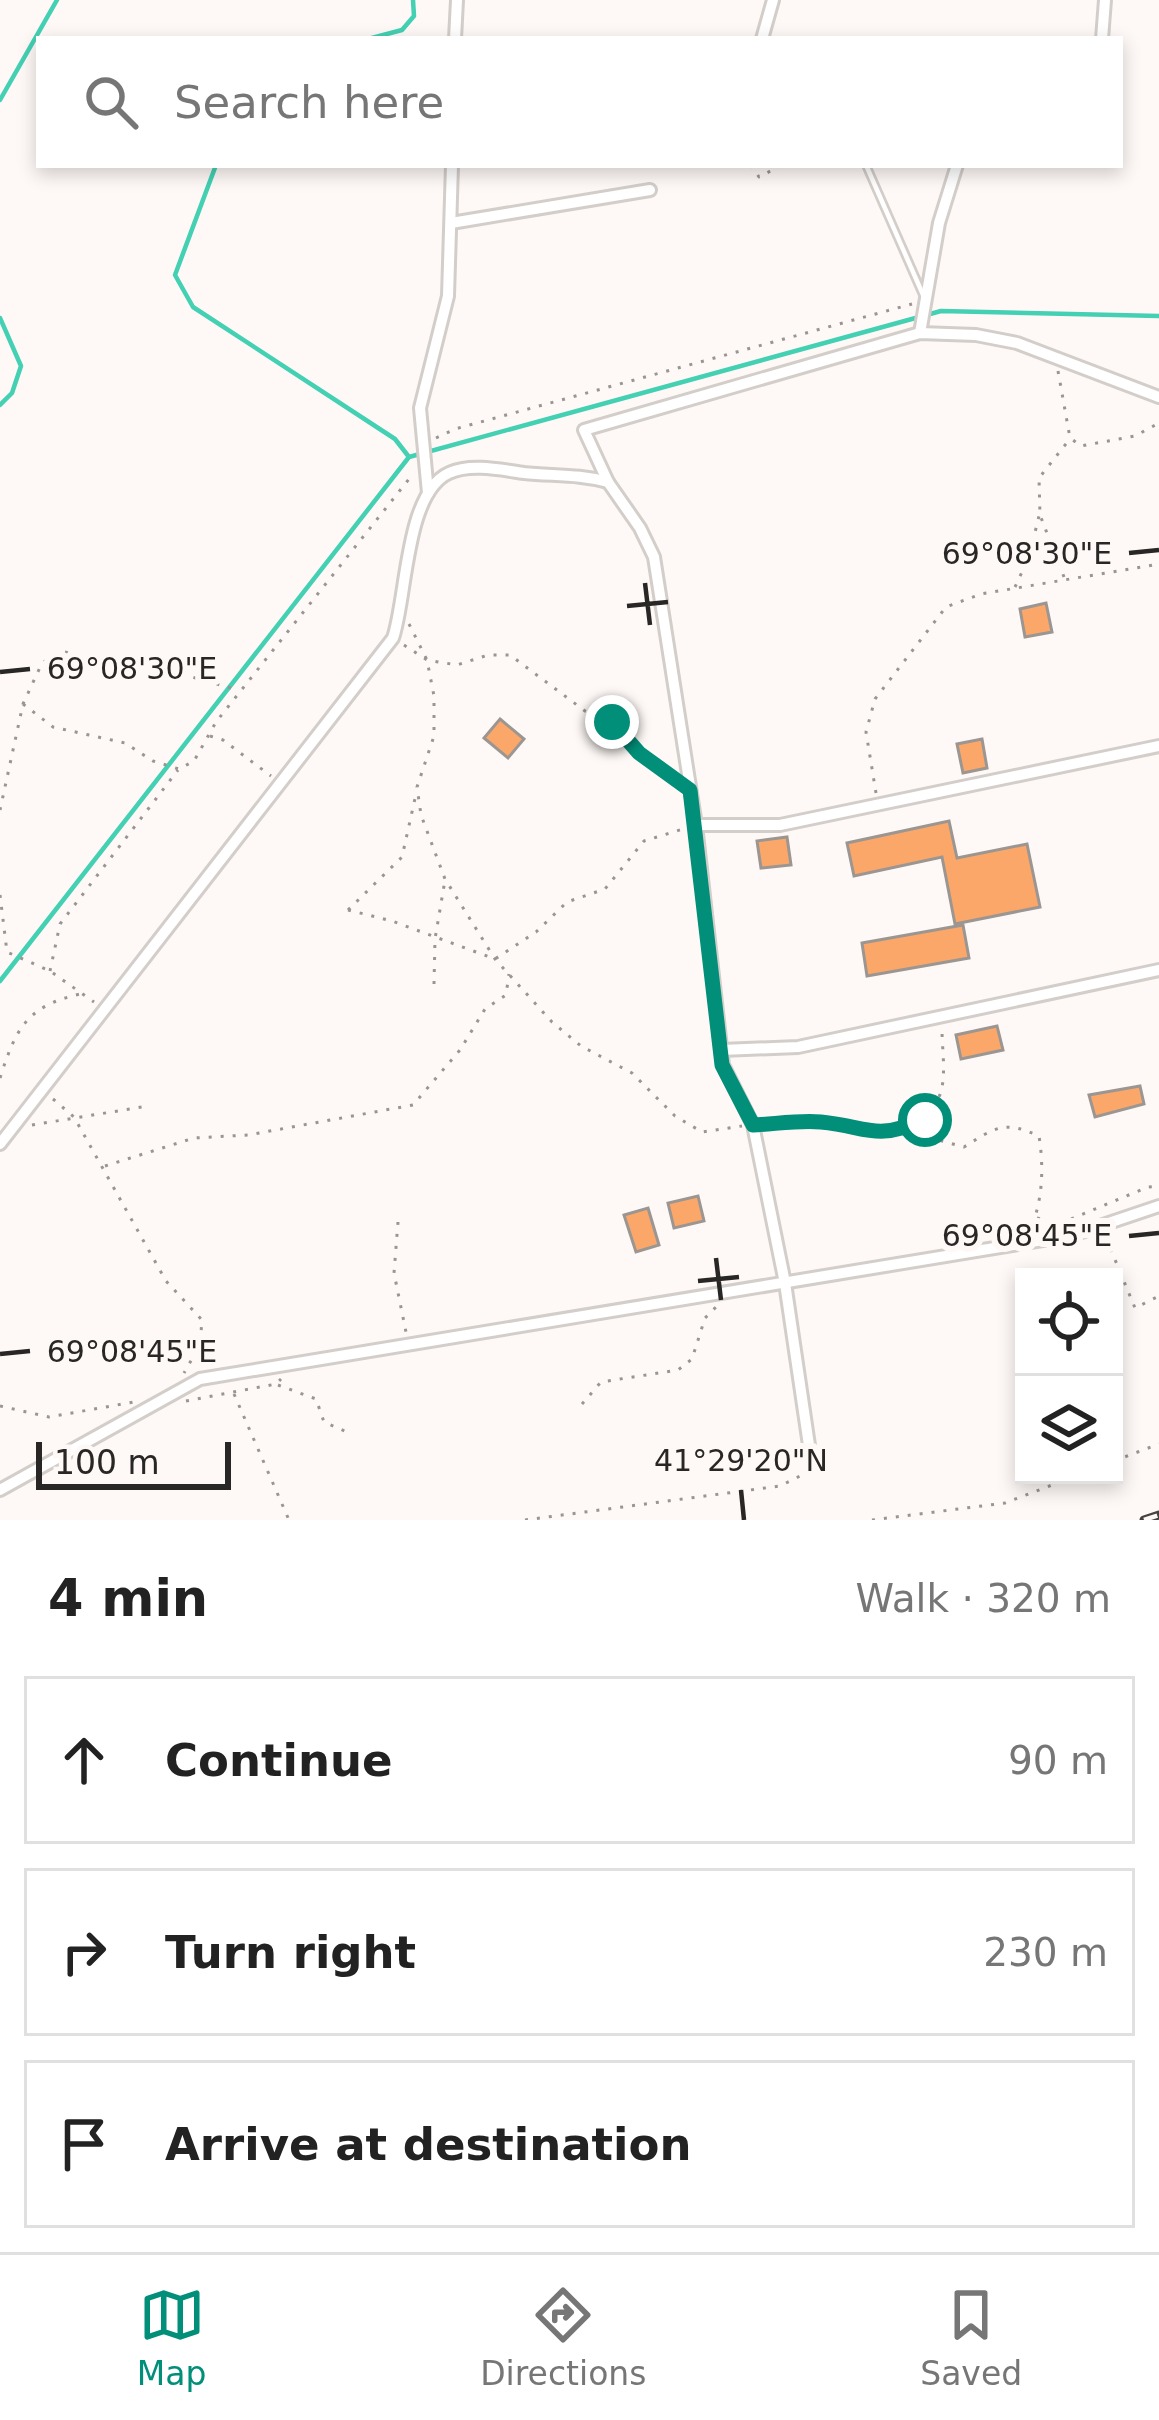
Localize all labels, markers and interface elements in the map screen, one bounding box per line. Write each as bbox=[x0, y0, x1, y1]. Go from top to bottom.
search box bbox=[36, 36, 1123, 168]
icon: search bbox=[78, 69, 144, 135]
text: Search here bbox=[174, 76, 444, 129]
text: 69°08'30"E bbox=[942, 536, 1112, 571]
text: 69°08'30"E bbox=[47, 651, 217, 686]
route end bbox=[585, 695, 639, 749]
route start bbox=[898, 1093, 952, 1147]
text: 69°08'45"E bbox=[942, 1218, 1112, 1253]
map controls bbox=[1015, 1268, 1123, 1484]
button: locate bbox=[1015, 1268, 1123, 1376]
text: 69°08'45"E bbox=[47, 1334, 217, 1369]
button: layers bbox=[1015, 1376, 1123, 1484]
scale bar bbox=[36, 1436, 231, 1489]
text: 100 m bbox=[54, 1443, 160, 1482]
text: 41°29'20"N bbox=[654, 1443, 828, 1478]
text: 4 min bbox=[48, 1569, 208, 1628]
text: Walk · 320 m bbox=[856, 1576, 1111, 1621]
icon: ahead bbox=[51, 1727, 117, 1793]
text: Continue bbox=[165, 1734, 393, 1787]
text: 90 m bbox=[1008, 1738, 1108, 1783]
icon: right bbox=[51, 1919, 117, 1985]
text: Turn right bbox=[165, 1926, 416, 1979]
text: 230 m bbox=[983, 1930, 1108, 1975]
icon: arrive bbox=[51, 2111, 117, 2177]
text: Arrive at destination bbox=[165, 2118, 691, 2171]
tab: Map bbox=[137, 2282, 207, 2393]
tab: Directions bbox=[480, 2282, 646, 2393]
tab: Saved bbox=[920, 2282, 1022, 2393]

